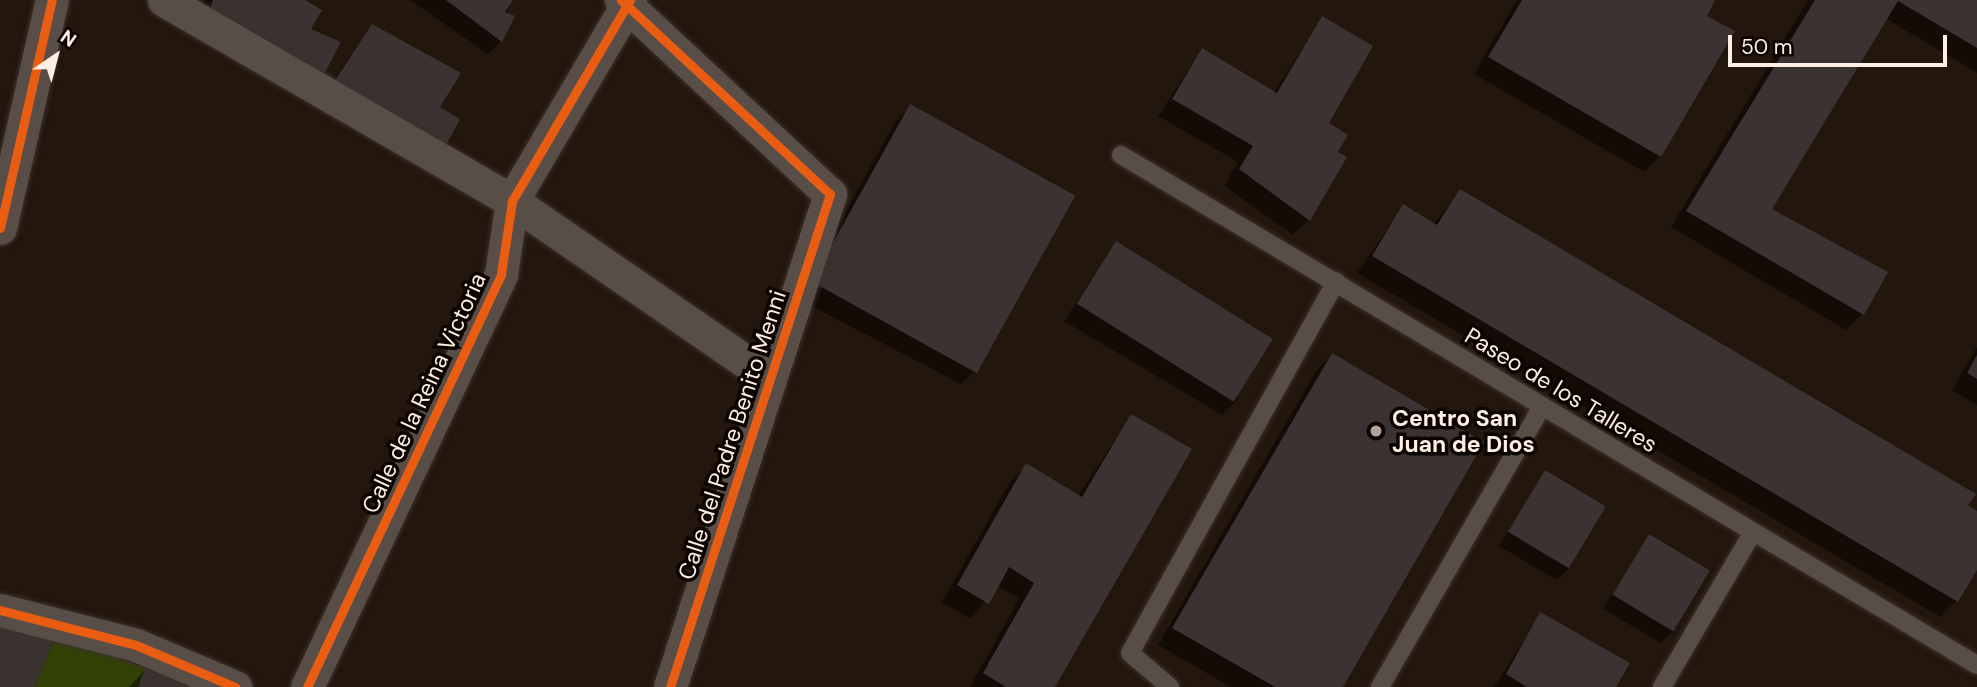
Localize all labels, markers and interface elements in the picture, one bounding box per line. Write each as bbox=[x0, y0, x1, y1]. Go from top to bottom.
north arrow bbox=[21, 21, 91, 91]
scale bar bbox=[1732, 21, 1951, 65]
text: N bbox=[55, 24, 81, 53]
text: 50 m bbox=[1741, 33, 1792, 61]
street label: Calle de la Reina Victoria bbox=[356, 269, 492, 517]
street label: Calle del Padre Benito Menni bbox=[672, 287, 792, 583]
street label: Paseo de los Talleres bbox=[1460, 322, 1662, 458]
place label: Centro San Juan de Dios bbox=[1392, 404, 1535, 458]
marker: Centro San Juan de Dios bbox=[1366, 421, 1386, 441]

